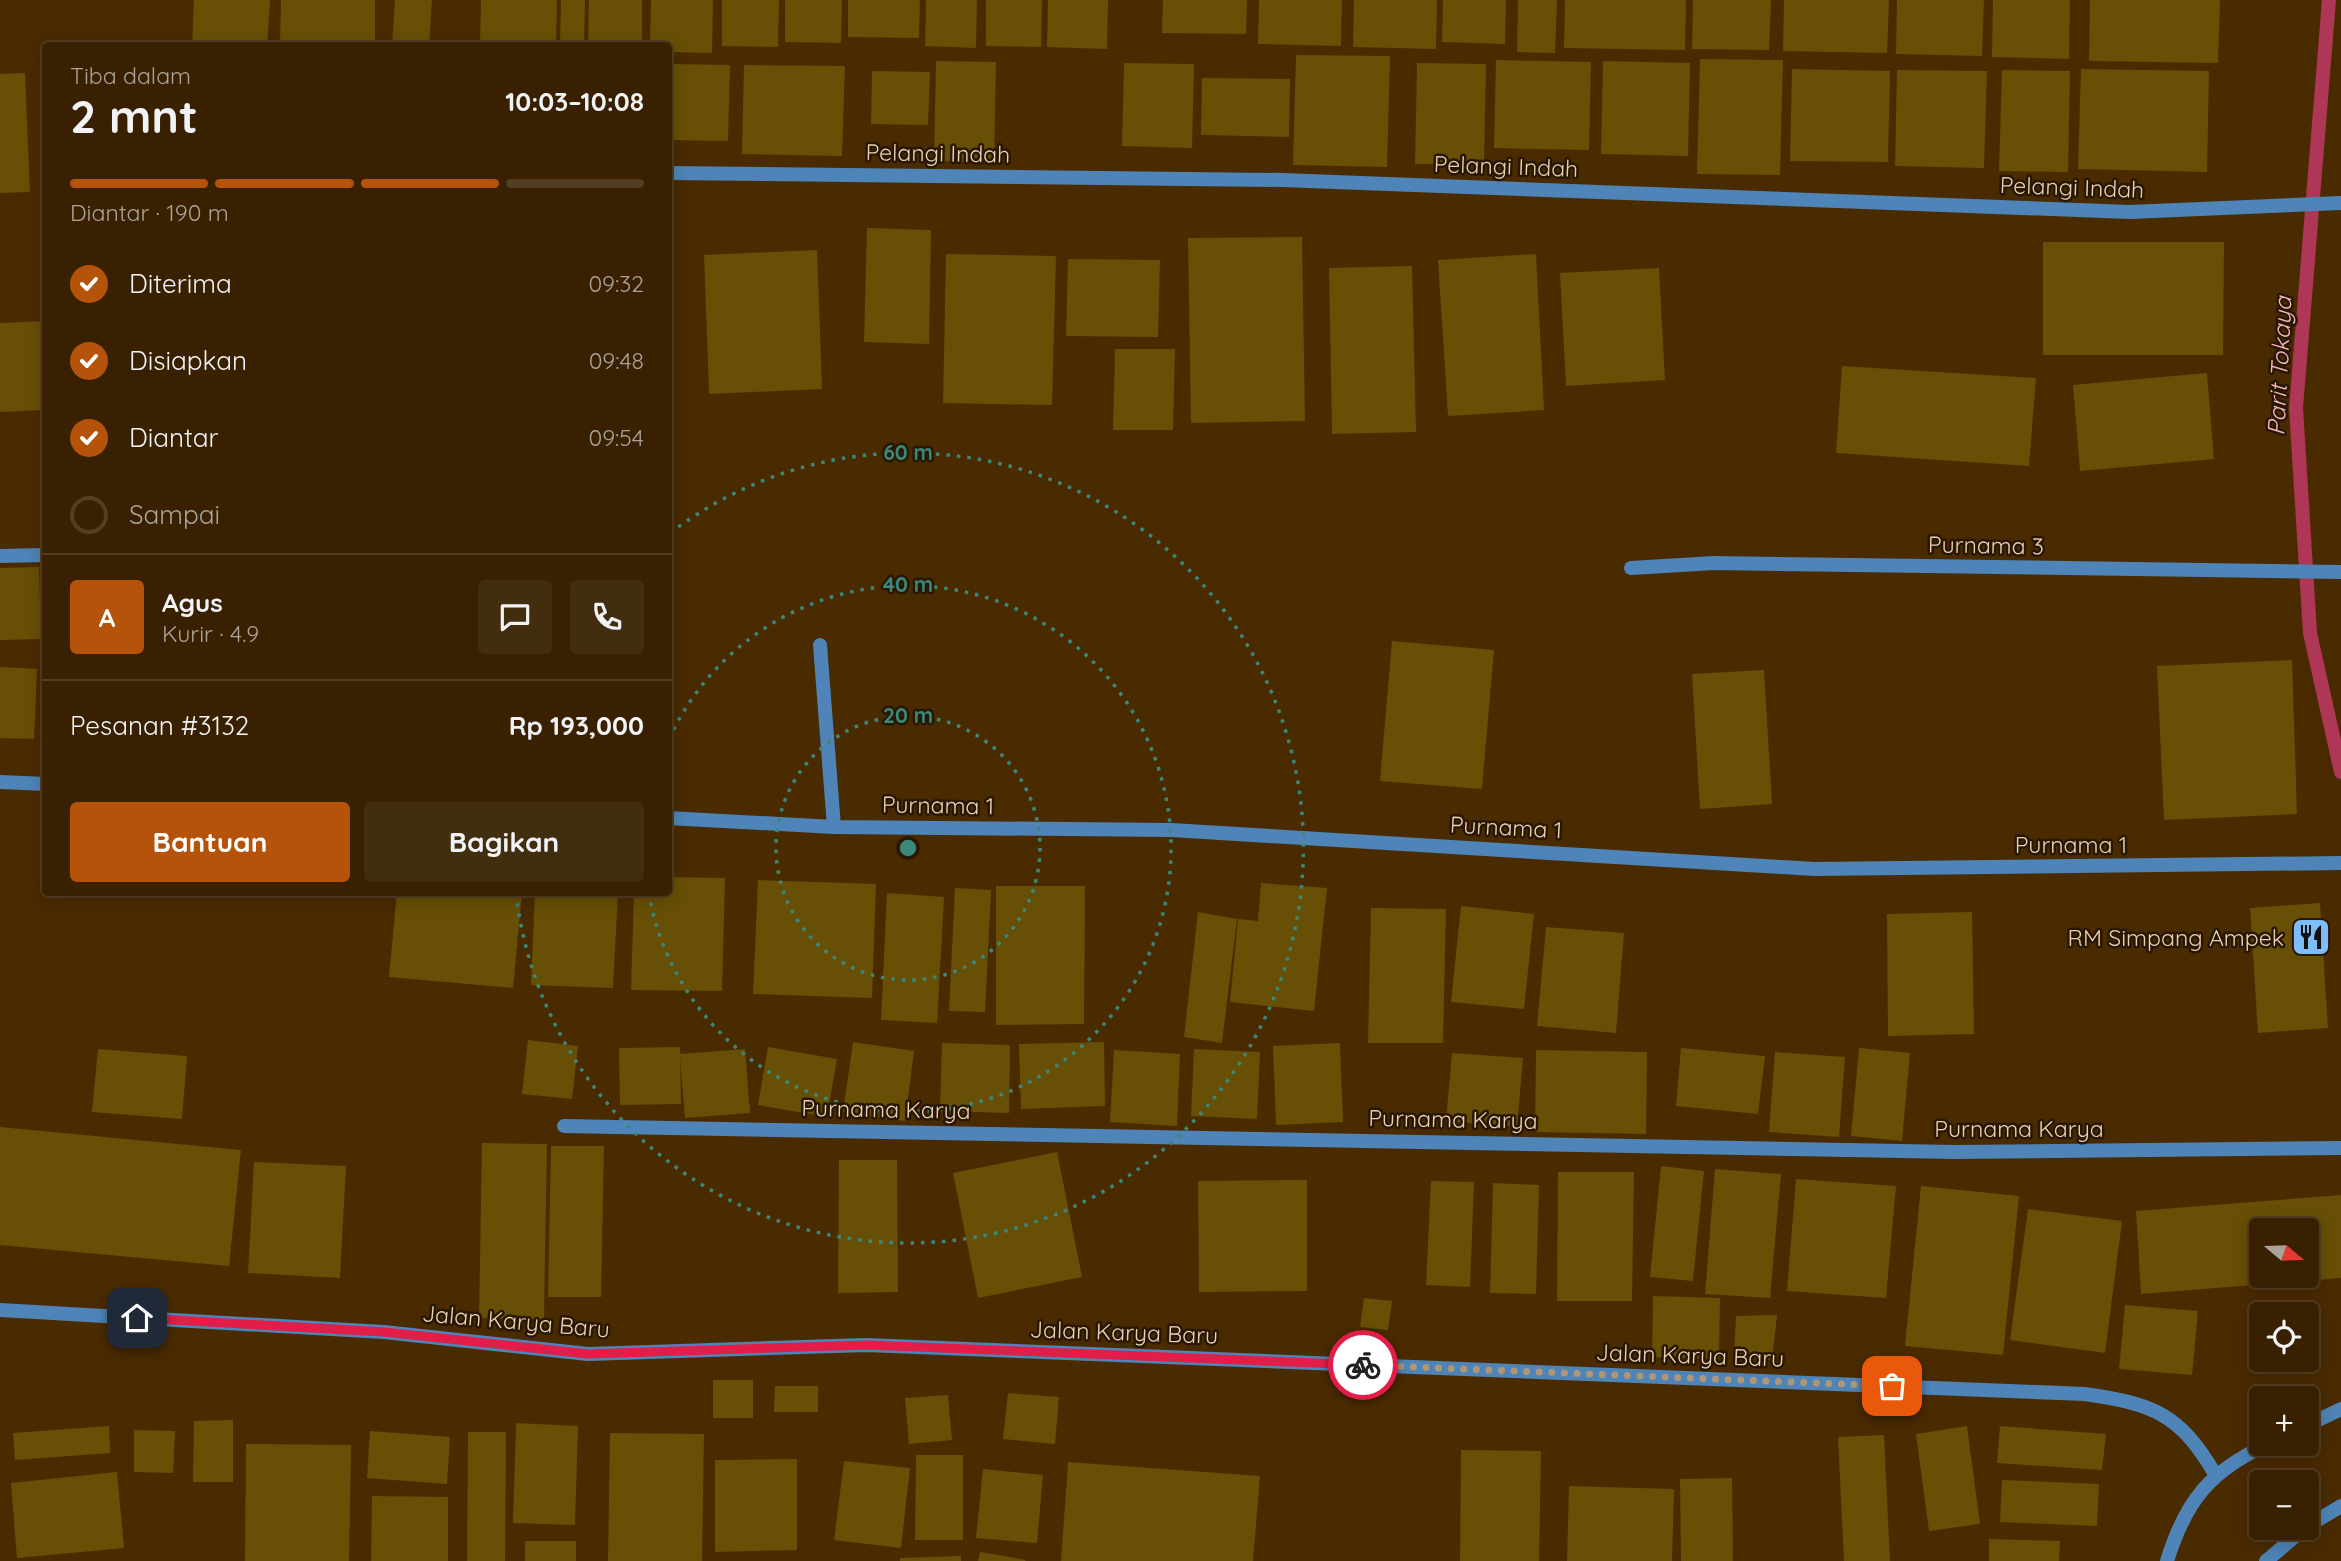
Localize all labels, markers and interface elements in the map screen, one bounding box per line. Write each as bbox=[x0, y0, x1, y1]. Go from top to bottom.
text: Tiba dalam bbox=[70, 61, 191, 90]
text: 10:03–10:08 bbox=[505, 85, 644, 118]
text: 2 mnt bbox=[70, 87, 198, 145]
street label: Pelangi Indah bbox=[865, 137, 1011, 169]
street label: Pelangi Indah bbox=[1433, 149, 1579, 183]
street label: Pelangi Indah bbox=[1999, 170, 2145, 204]
text: Diantar · 190 m bbox=[70, 198, 229, 227]
icon: check bbox=[70, 265, 108, 303]
text: Diterima bbox=[129, 267, 232, 300]
text: 09:32 bbox=[588, 269, 644, 298]
water label: Parit Tokaya bbox=[2260, 294, 2298, 436]
icon: check bbox=[70, 342, 108, 380]
text: Disiapkan bbox=[129, 344, 247, 377]
text: 09:48 bbox=[589, 346, 644, 375]
icon: check bbox=[70, 419, 108, 457]
text: Diantar bbox=[129, 421, 219, 454]
text: 09:54 bbox=[589, 423, 644, 452]
text: 60 m bbox=[883, 439, 933, 465]
text: Sampai bbox=[129, 498, 220, 531]
street label: Purnama 3 bbox=[1928, 529, 2044, 561]
text: 40 m bbox=[883, 571, 933, 597]
button: chat bbox=[478, 580, 552, 654]
button: phone bbox=[570, 580, 644, 654]
text: Agus bbox=[162, 586, 223, 619]
text: A bbox=[99, 601, 115, 634]
text: Kurir · 4.9 bbox=[162, 619, 259, 648]
text: 20 m bbox=[883, 702, 933, 728]
text: Pesanan #3132 bbox=[70, 709, 249, 742]
text: Rp 193,000 bbox=[509, 709, 644, 742]
street label: Purnama 1 bbox=[882, 790, 994, 820]
button: Bantuan bbox=[70, 802, 350, 882]
button: Bagikan bbox=[364, 802, 644, 882]
street label: Purnama 1 bbox=[1449, 810, 1563, 844]
street label: Purnama 1 bbox=[2015, 830, 2127, 859]
centre of rings bbox=[896, 836, 920, 860]
restaurant icon: RM Simpang Ampek bbox=[2290, 916, 2332, 958]
place label: RM Simpang Ampek bbox=[2068, 923, 2284, 952]
street label: Purnama Karya bbox=[801, 1093, 971, 1125]
street label: Purnama Karya bbox=[1368, 1103, 1538, 1135]
street label: Purnama Karya bbox=[1934, 1114, 2104, 1143]
north arrow bbox=[2249, 1218, 2319, 1288]
map controls bbox=[2249, 1218, 2319, 1540]
pin bbox=[107, 1288, 167, 1348]
street label: Jalan Karya Baru bbox=[421, 1298, 611, 1344]
icon: home bbox=[118, 1299, 156, 1337]
button: locate bbox=[2249, 1302, 2319, 1372]
street label: Jalan Karya Baru bbox=[1029, 1314, 1219, 1350]
courier bbox=[1328, 1330, 1398, 1400]
street label: Jalan Karya Baru bbox=[1595, 1337, 1785, 1373]
icon: bike bbox=[1344, 1346, 1382, 1384]
pin bbox=[1862, 1356, 1922, 1416]
icon: bag bbox=[1873, 1367, 1911, 1405]
button: + bbox=[2249, 1386, 2319, 1456]
button: − bbox=[2249, 1470, 2319, 1540]

